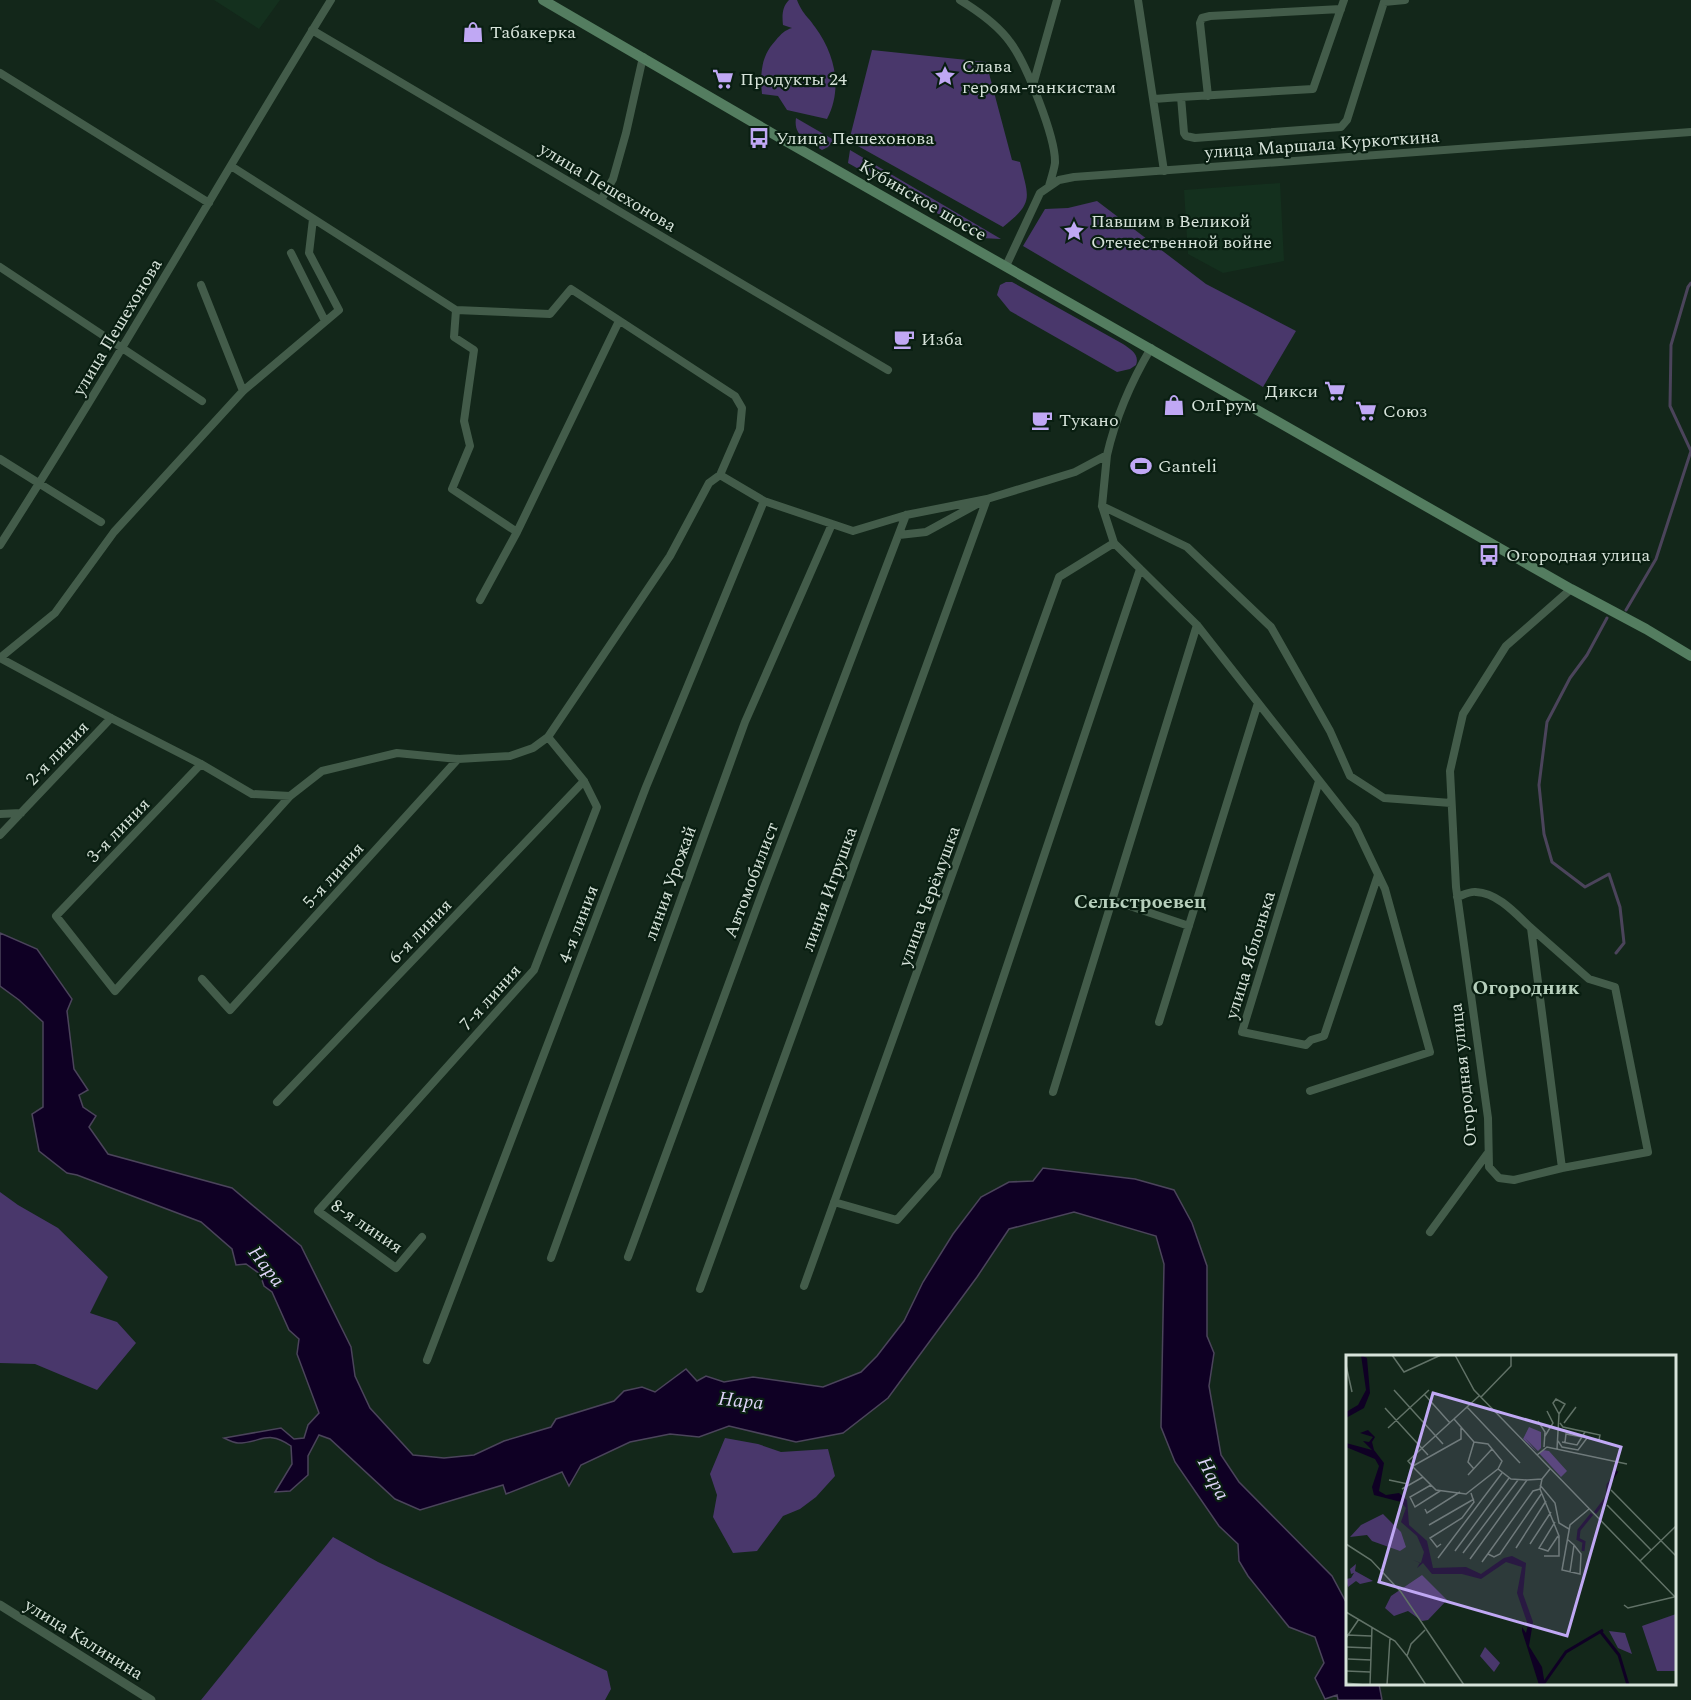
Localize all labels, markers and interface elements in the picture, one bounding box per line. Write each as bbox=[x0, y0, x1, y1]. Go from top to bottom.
place label: Табакерка bbox=[490, 19, 576, 46]
shop icon: Табакерка bbox=[461, 20, 485, 44]
place label: Слава героям-танкистам bbox=[962, 53, 1116, 101]
place icon: Слава героям-танкистам bbox=[933, 64, 957, 88]
place label: Продукты 24 bbox=[740, 66, 847, 93]
supermarket icon: Продукты 24 bbox=[711, 67, 735, 91]
street label: улица Маршала Куркоткина bbox=[1203, 123, 1441, 166]
place label: Улица Пешехонова bbox=[776, 125, 935, 152]
bus stop icon: Улица Пешехонова bbox=[747, 126, 771, 150]
street label: улица Пешехонова bbox=[533, 135, 682, 239]
street label: Кубинское шоссе bbox=[854, 153, 992, 248]
place label: Павшим в Великой Отечественной войне bbox=[1091, 208, 1272, 256]
place icon: Павшим в Великой Отечественной войне bbox=[1062, 219, 1086, 243]
street label: улица Пешехонова bbox=[65, 253, 169, 402]
place label: Изба bbox=[921, 326, 963, 353]
cafe icon: Изба bbox=[892, 327, 916, 351]
place label: Дикси bbox=[1265, 378, 1318, 405]
supermarket icon: Дикси bbox=[1323, 379, 1347, 403]
place label: ОлГрум bbox=[1191, 392, 1257, 419]
shop icon: ОлГрум bbox=[1162, 393, 1186, 417]
place label: Союз bbox=[1383, 398, 1427, 425]
supermarket icon: Союз bbox=[1354, 399, 1378, 423]
place label: Тукано bbox=[1059, 407, 1119, 434]
cafe icon: Тукано bbox=[1030, 408, 1054, 432]
place label: Ganteli bbox=[1158, 453, 1217, 480]
sports icon: Ganteli bbox=[1129, 454, 1153, 478]
place label: Огородная улица bbox=[1506, 542, 1650, 569]
bus stop icon: Огородная улица bbox=[1477, 543, 1501, 567]
street label: 2-я линия bbox=[19, 715, 95, 792]
street label: 3-я линия bbox=[80, 792, 156, 869]
street label: Автомобилист bbox=[717, 818, 786, 942]
street label: линия Урожай bbox=[637, 822, 704, 944]
street label: улица Черёмушка bbox=[891, 822, 968, 971]
street label: линия Игрушка bbox=[794, 823, 865, 955]
street label: 5-я линия bbox=[296, 836, 371, 915]
street label: 4-я линия bbox=[551, 881, 606, 967]
district label: Сельстроевец bbox=[1074, 887, 1206, 917]
street label: улица Яблонька bbox=[1218, 887, 1283, 1024]
street label: 6-я линия bbox=[382, 893, 458, 970]
street label: 7-я линия bbox=[453, 958, 528, 1037]
district label: Огородник bbox=[1472, 973, 1580, 1003]
street label: Огородная улица bbox=[1443, 1002, 1484, 1148]
street label: 8-я линия bbox=[325, 1192, 408, 1260]
water label: Нара bbox=[240, 1239, 292, 1294]
inset map bbox=[1346, 1355, 1676, 1685]
water label: Нара bbox=[717, 1384, 765, 1418]
water label: Нара bbox=[1189, 1451, 1237, 1506]
street label: улица Калинина bbox=[18, 1591, 149, 1687]

